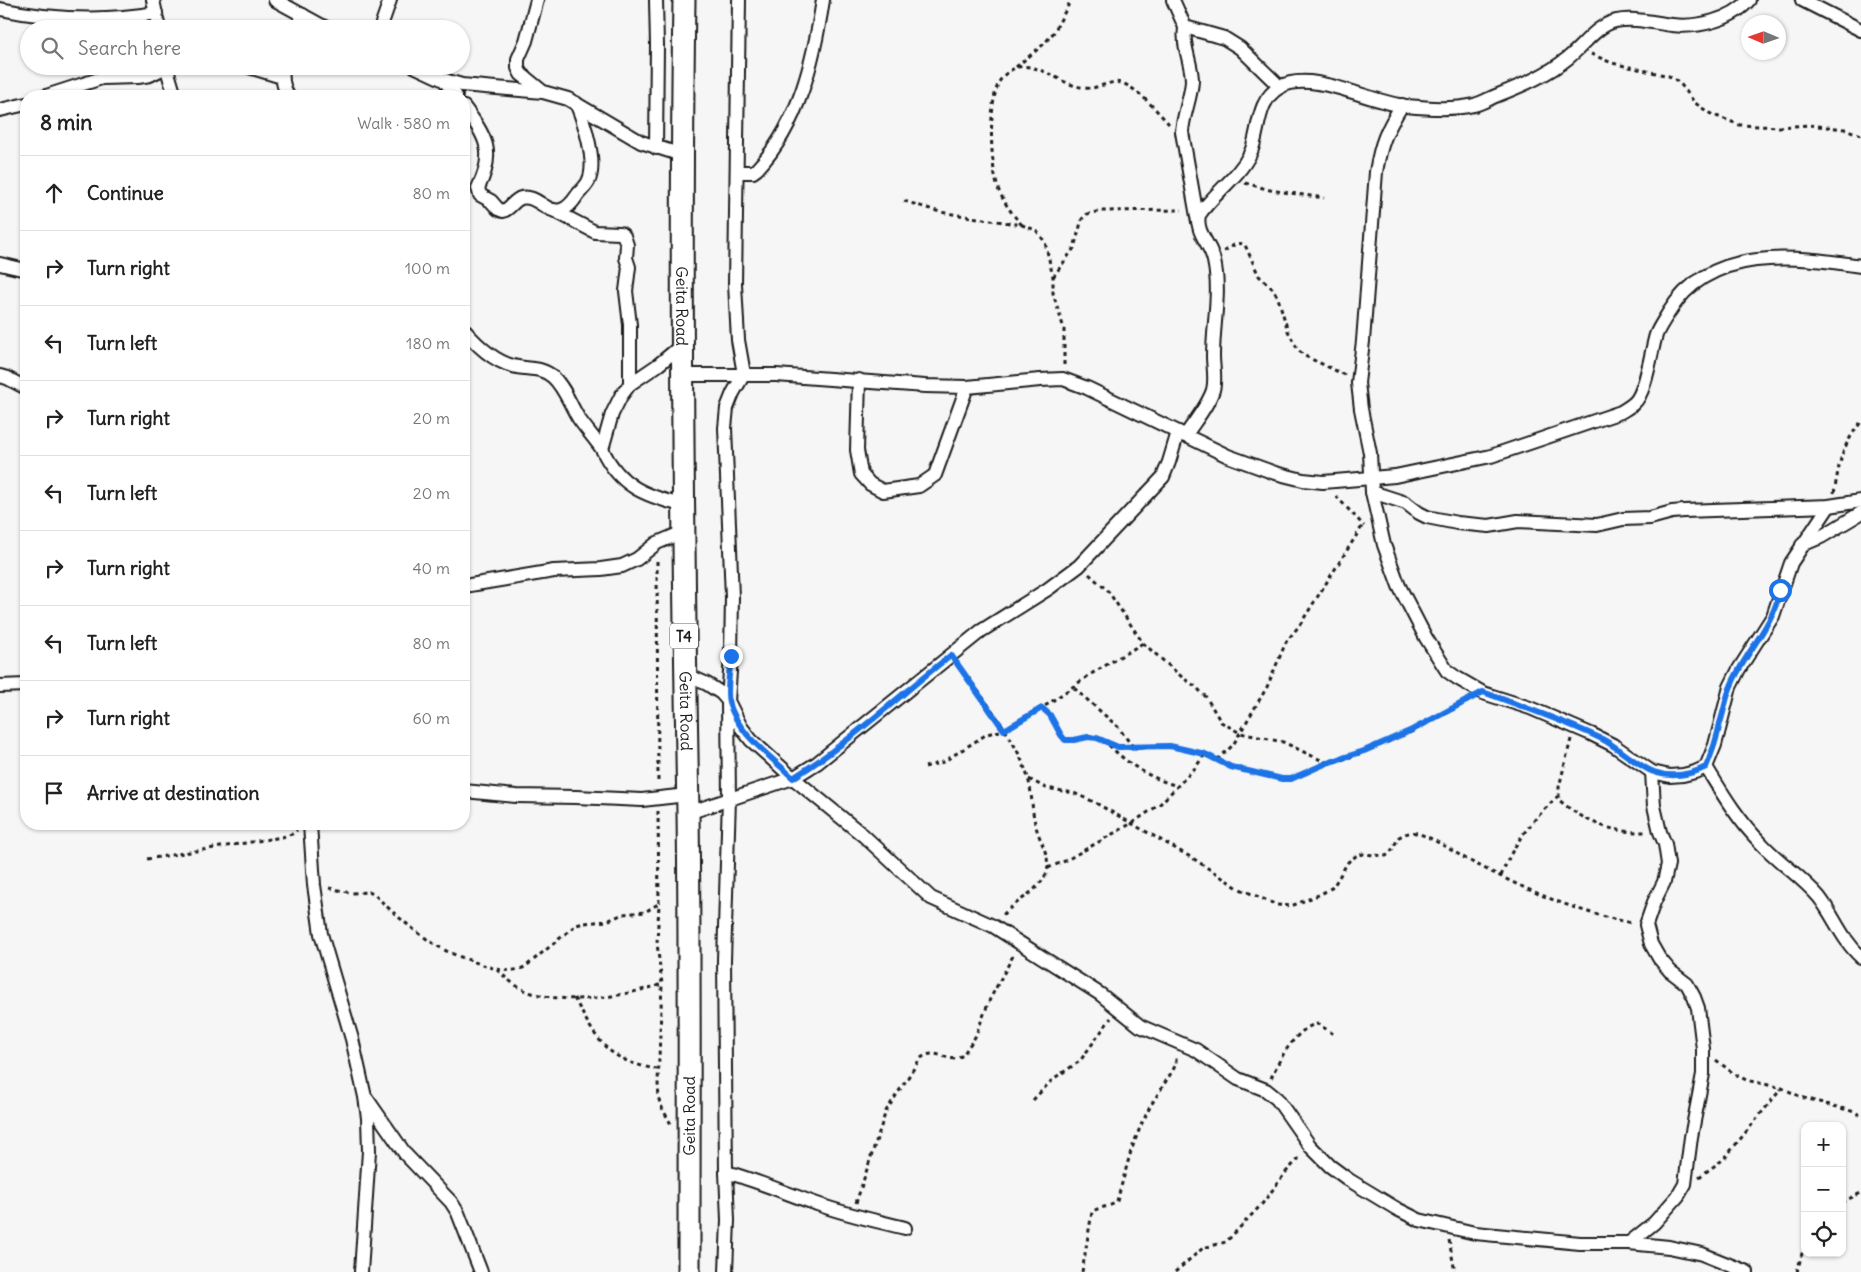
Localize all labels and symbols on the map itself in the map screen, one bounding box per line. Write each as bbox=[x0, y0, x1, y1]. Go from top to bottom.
north arrow bbox=[1741, 15, 1786, 60]
street label: Geita Road bbox=[672, 266, 692, 346]
route start bbox=[1769, 579, 1792, 602]
road number: T4 bbox=[670, 624, 698, 648]
route end bbox=[720, 645, 743, 668]
street label: Geita Road bbox=[676, 671, 697, 751]
street label: Geita Road bbox=[679, 1076, 699, 1156]

